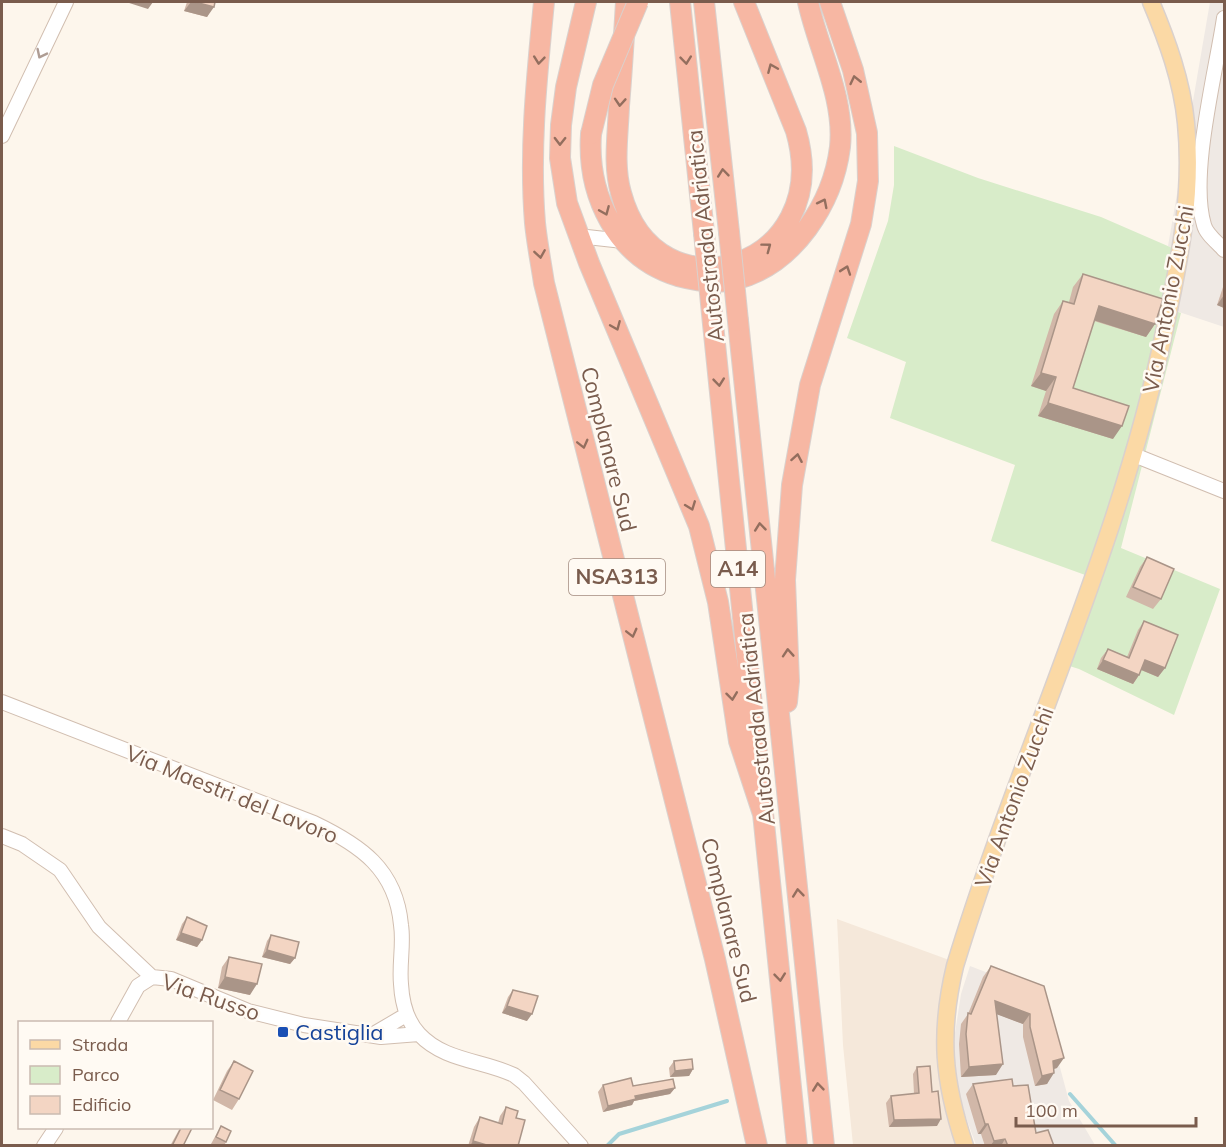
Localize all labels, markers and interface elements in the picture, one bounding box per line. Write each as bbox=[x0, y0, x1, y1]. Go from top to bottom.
one-way arrow bbox=[37, 48, 48, 59]
one-way arrow bbox=[533, 55, 545, 64]
one-way arrow bbox=[679, 55, 692, 64]
one-way arrow bbox=[767, 63, 779, 74]
one-way arrow bbox=[849, 75, 862, 85]
one-way arrow bbox=[613, 97, 626, 106]
street label: Autostrada Adriatica bbox=[680, 128, 730, 344]
one-way arrow bbox=[554, 137, 567, 146]
one-way arrow bbox=[717, 169, 730, 178]
one-way arrow bbox=[816, 199, 827, 210]
street label: Via Antonio Zucchi bbox=[1136, 203, 1200, 395]
one-way arrow bbox=[598, 204, 610, 215]
one-way arrow bbox=[760, 243, 771, 254]
one-way arrow bbox=[533, 249, 545, 259]
one-way arrow bbox=[838, 265, 851, 276]
one-way arrow bbox=[609, 320, 621, 331]
street label: Complanare Sud bbox=[575, 364, 643, 534]
one-way arrow bbox=[712, 378, 725, 387]
one-way arrow bbox=[576, 439, 589, 449]
one-way arrow bbox=[790, 454, 803, 464]
one-way arrow bbox=[684, 500, 696, 511]
one-way arrow bbox=[754, 522, 767, 532]
road number: A14 bbox=[711, 551, 765, 587]
road number: NSA313 bbox=[569, 559, 665, 595]
street label: Autostrada Adriatica bbox=[731, 611, 781, 827]
one-way arrow bbox=[624, 628, 637, 638]
one-way arrow bbox=[781, 648, 794, 657]
one-way arrow bbox=[726, 692, 738, 701]
street label: Via Antonio Zucchi bbox=[968, 703, 1060, 891]
street label: Via Maestri del Lavoro bbox=[122, 739, 342, 849]
street label: Complanare Sud bbox=[695, 835, 763, 1005]
one-way arrow bbox=[792, 889, 805, 898]
street label: Via Russo bbox=[158, 967, 264, 1027]
one-way arrow bbox=[773, 972, 785, 981]
place label: Castiglia bbox=[295, 1018, 384, 1046]
legend bbox=[18, 1021, 213, 1129]
marker: Castiglia bbox=[276, 1025, 290, 1039]
text: Strada bbox=[72, 1033, 128, 1056]
text: Parco bbox=[72, 1063, 120, 1086]
one-way arrow bbox=[812, 1083, 825, 1092]
scale bar bbox=[1016, 1090, 1196, 1128]
text: Edificio bbox=[72, 1093, 131, 1116]
text: 100 m bbox=[1025, 1099, 1078, 1122]

